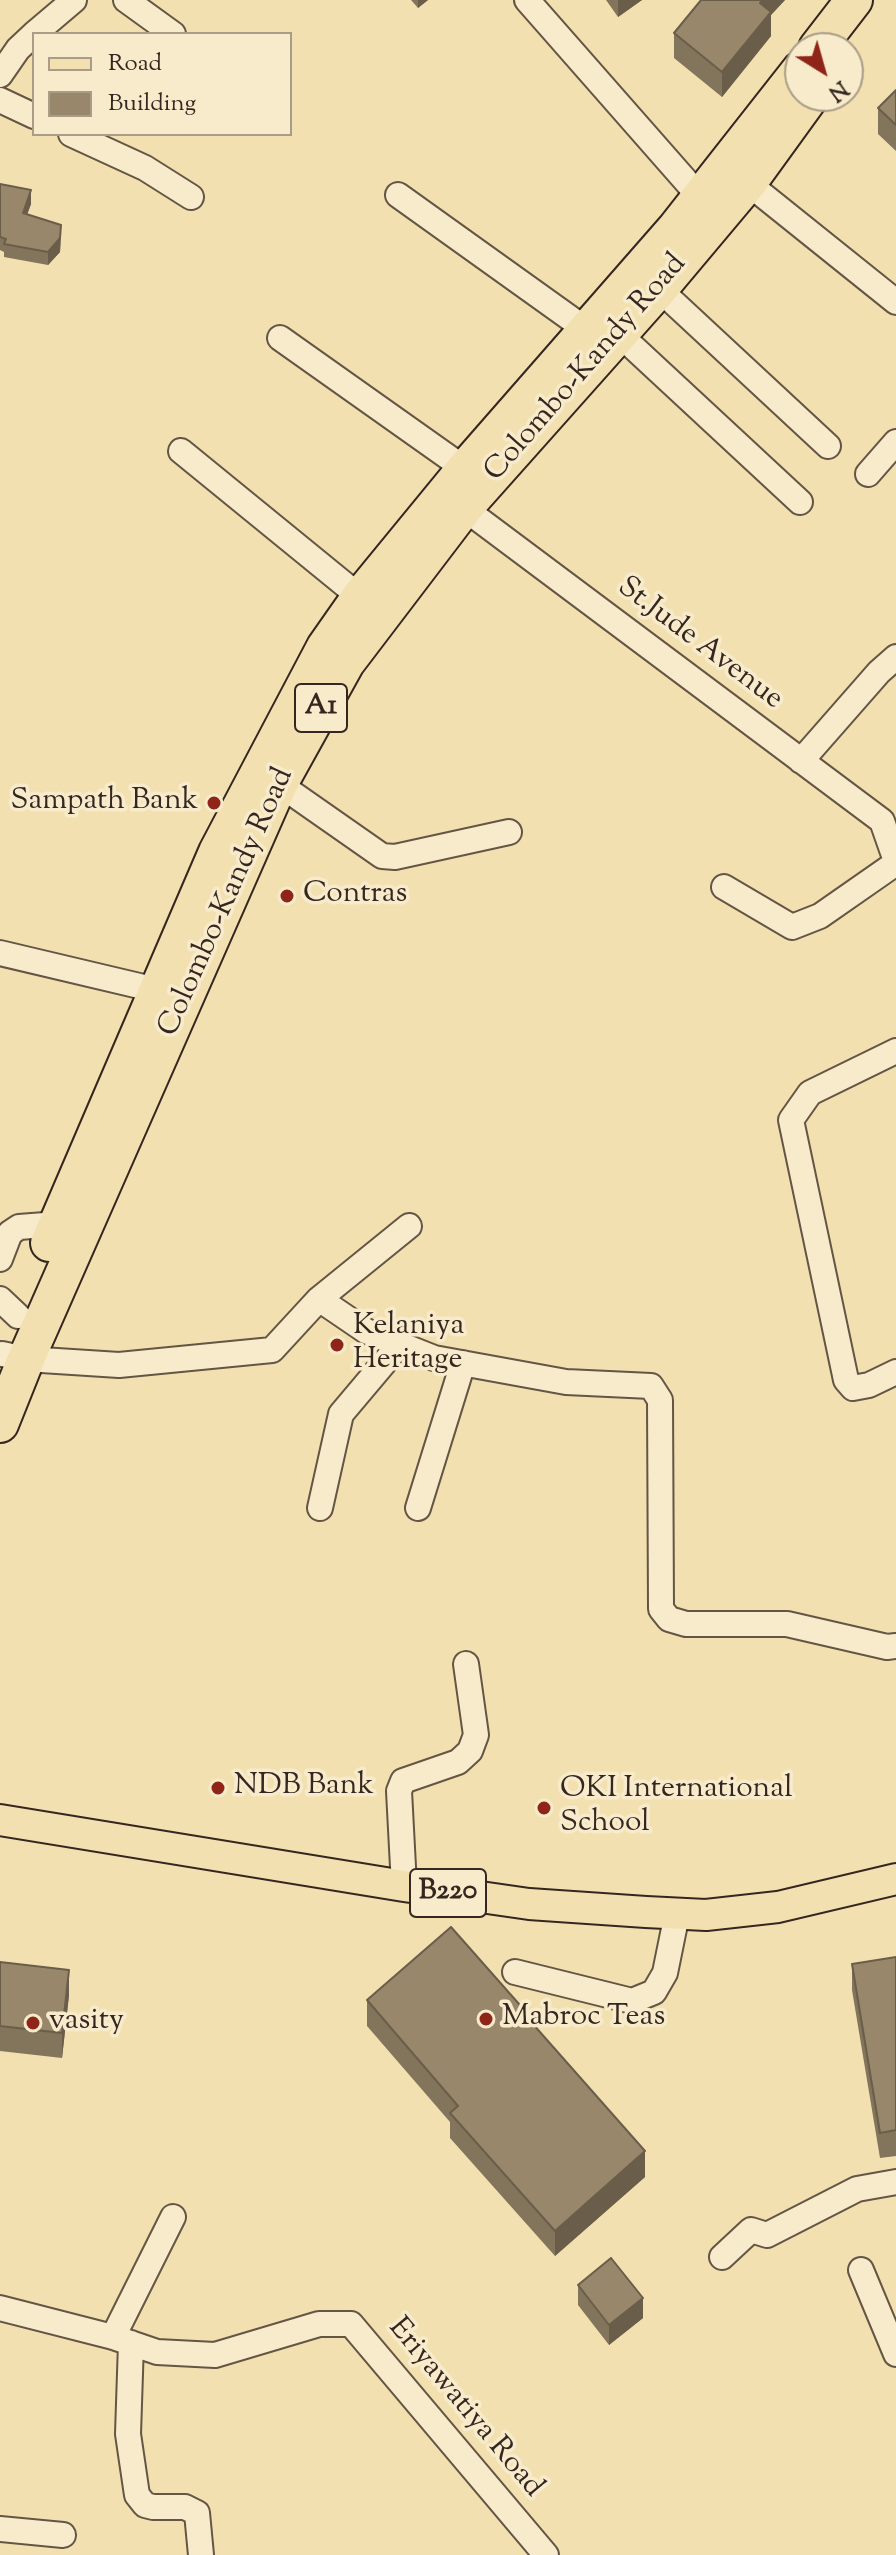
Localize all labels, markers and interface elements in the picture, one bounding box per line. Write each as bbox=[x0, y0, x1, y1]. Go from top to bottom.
legend bbox=[32, 32, 292, 136]
north arrow bbox=[784, 32, 864, 112]
text: Road bbox=[108, 47, 162, 81]
text: N bbox=[821, 72, 854, 108]
text: Building bbox=[108, 87, 196, 121]
street label: Colombo-Kandy Road bbox=[478, 248, 696, 490]
street label: St.Jude Avenue bbox=[609, 571, 789, 719]
road number: A1 bbox=[295, 684, 347, 732]
street label: Colombo-Kandy Road bbox=[153, 763, 303, 1043]
place label: Sampath Bank bbox=[11, 785, 198, 821]
marker: Sampath Bank bbox=[205, 794, 223, 812]
place label: Contras bbox=[303, 878, 407, 914]
marker: Contras bbox=[278, 887, 296, 905]
place label: Kelaniya Heritage bbox=[353, 1310, 464, 1380]
marker: Kelaniya Heritage bbox=[328, 1336, 346, 1354]
place label: NDB Bank bbox=[234, 1770, 374, 1806]
place label: OKI International School bbox=[560, 1773, 793, 1844]
marker: NDB Bank bbox=[209, 1779, 227, 1797]
marker: OKI International School bbox=[535, 1799, 553, 1817]
road number: B220 bbox=[410, 1869, 486, 1917]
place label: Mabroc Teas bbox=[502, 2001, 665, 2037]
place label: vasity bbox=[49, 2005, 124, 2041]
marker: Mabroc Teas bbox=[477, 2010, 495, 2028]
marker: vasity bbox=[24, 2014, 42, 2032]
street label: Eriyawatiya Road bbox=[378, 2312, 550, 2506]

